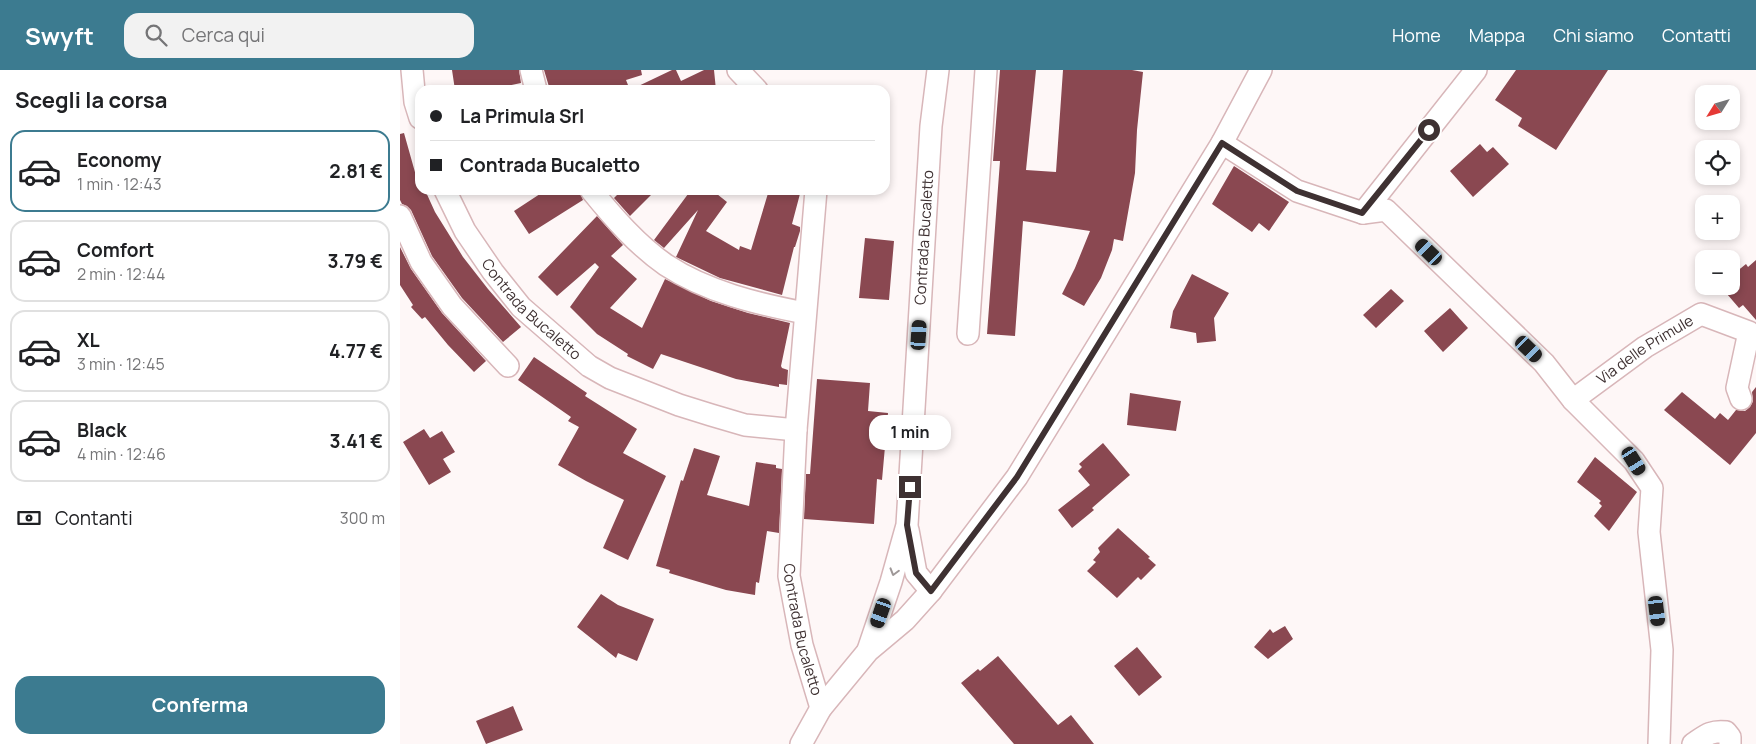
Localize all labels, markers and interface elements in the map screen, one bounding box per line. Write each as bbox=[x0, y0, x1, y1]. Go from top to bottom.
search box bbox=[124, 13, 474, 58]
text: Swyft bbox=[25, 19, 94, 52]
icon: search bbox=[142, 21, 170, 49]
text: Cerca qui bbox=[182, 22, 265, 48]
text: Home bbox=[1392, 23, 1441, 47]
text: Mappa bbox=[1469, 23, 1525, 47]
text: Chi siamo bbox=[1553, 23, 1634, 47]
text: Contatti bbox=[1662, 23, 1731, 47]
text: Scegli la corsa bbox=[15, 85, 167, 115]
north arrow bbox=[1695, 85, 1740, 130]
map controls bbox=[1695, 85, 1740, 295]
text: La Primula Srl bbox=[460, 103, 584, 129]
route start bbox=[1418, 119, 1440, 141]
button: locate bbox=[1695, 140, 1740, 185]
text: Economy bbox=[77, 147, 161, 173]
icon: car bbox=[17, 149, 62, 194]
text: Contrada Bucaletto bbox=[460, 152, 640, 178]
text: 2.81 € bbox=[329, 158, 383, 184]
street label: Contrada Bucaletto bbox=[909, 169, 938, 306]
text: 1 min · 12:43 bbox=[77, 173, 162, 195]
button: + bbox=[1695, 195, 1740, 240]
car bbox=[1413, 236, 1445, 268]
text: Comfort bbox=[77, 237, 154, 263]
icon: car bbox=[17, 239, 62, 284]
text: 3.79 € bbox=[327, 248, 383, 274]
button: − bbox=[1695, 250, 1740, 295]
street label: Contrada Bucaletto bbox=[477, 254, 586, 365]
text: 2 min · 12:44 bbox=[77, 263, 165, 285]
street label: Via delle Primule bbox=[1592, 310, 1697, 389]
car bbox=[910, 320, 927, 350]
text: XL bbox=[77, 327, 100, 353]
icon: car bbox=[17, 329, 62, 374]
car bbox=[1513, 333, 1545, 365]
text: 4.77 € bbox=[329, 338, 383, 364]
text: 3 min · 12:45 bbox=[77, 353, 165, 375]
callout: 1 min bbox=[869, 414, 951, 450]
text: Black bbox=[77, 417, 126, 443]
icon: car bbox=[17, 419, 62, 464]
text: 1 min bbox=[890, 421, 930, 443]
text: 3.41 € bbox=[330, 428, 383, 454]
text: 4 min · 12:46 bbox=[77, 443, 166, 465]
car bbox=[1619, 444, 1648, 478]
route end bbox=[899, 476, 921, 498]
icon: cash bbox=[15, 504, 43, 532]
text: Contanti bbox=[55, 505, 133, 531]
text: 300 m bbox=[340, 507, 385, 529]
street label: Contrada Bucaletto bbox=[779, 563, 828, 698]
one-way arrow bbox=[889, 567, 899, 575]
car bbox=[1647, 595, 1666, 627]
car bbox=[869, 596, 892, 630]
button: Conferma bbox=[15, 676, 385, 734]

